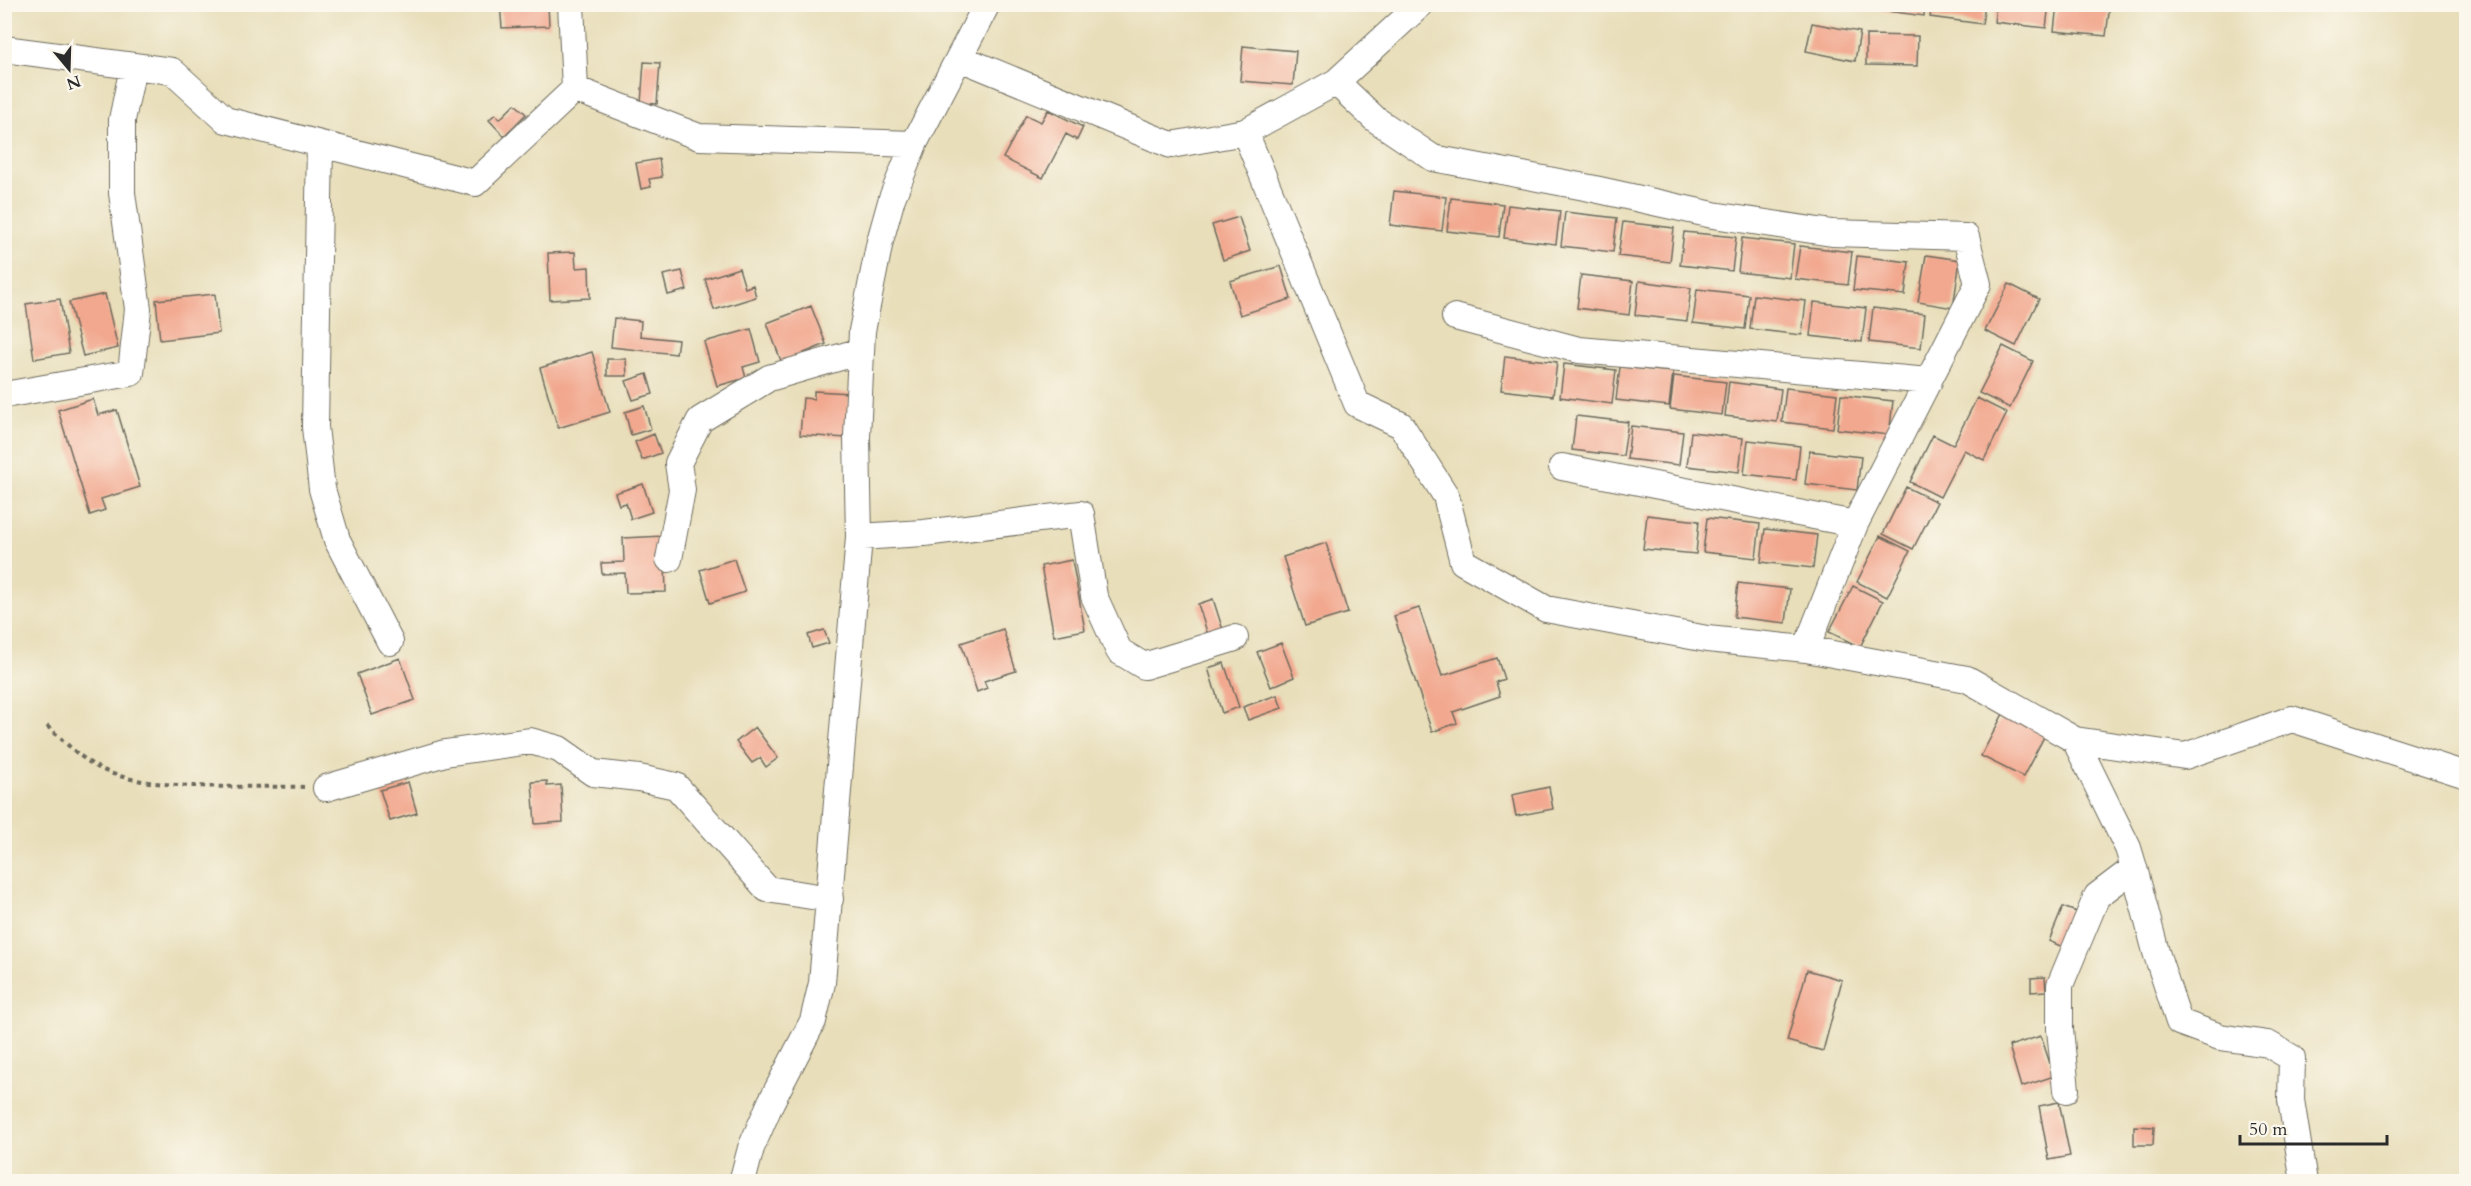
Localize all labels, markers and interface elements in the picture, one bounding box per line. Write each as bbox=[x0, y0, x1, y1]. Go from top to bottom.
north arrow bbox=[39, 39, 99, 99]
text: N bbox=[63, 70, 84, 95]
scale bar bbox=[2240, 1108, 2387, 1146]
text: 50 m bbox=[2249, 1117, 2288, 1142]

